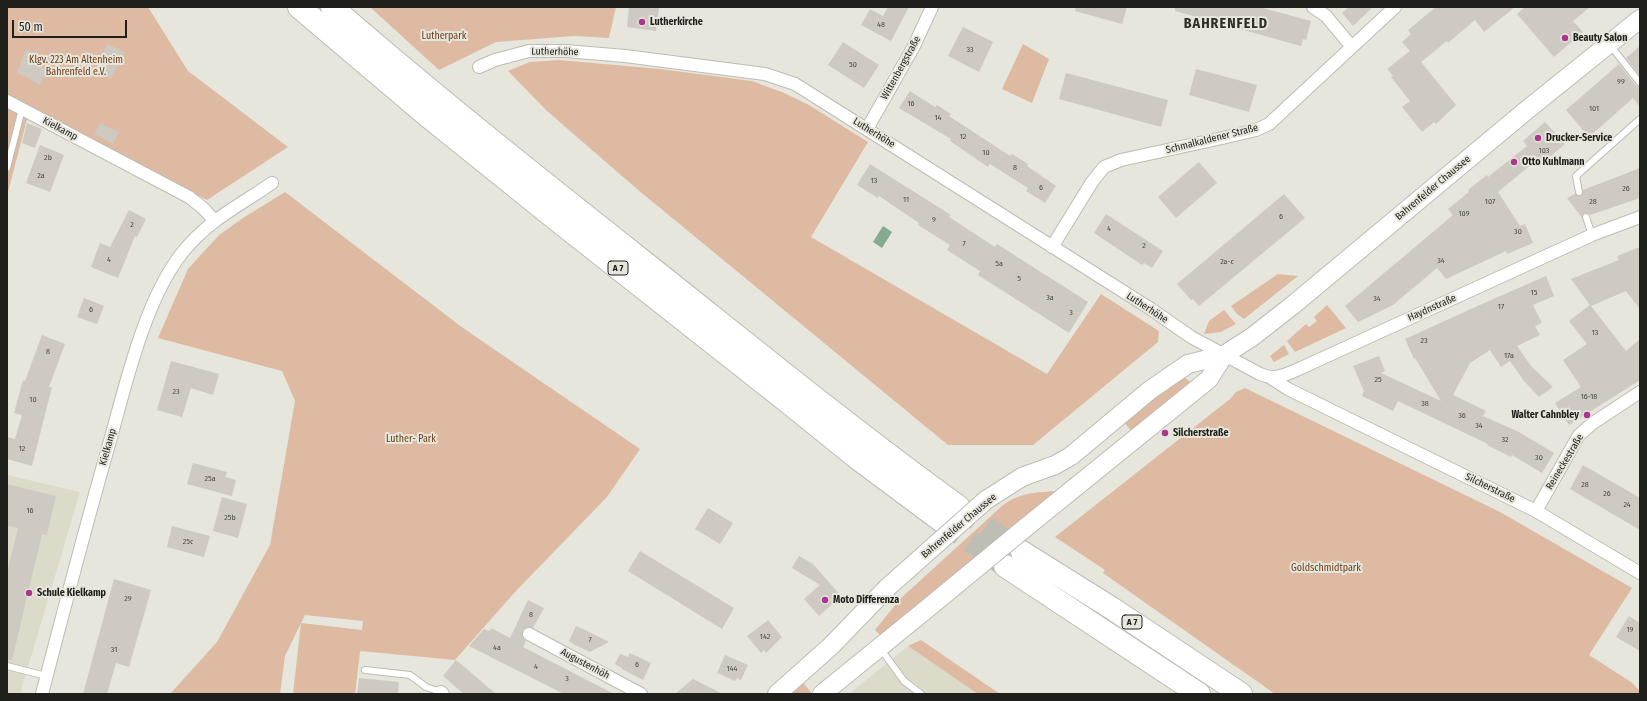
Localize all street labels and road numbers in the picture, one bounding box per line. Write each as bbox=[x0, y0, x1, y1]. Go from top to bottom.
street label: Wittenbergstraße bbox=[879, 34, 923, 102]
street label: Lutherhöhe bbox=[531, 46, 579, 58]
street label: Kielkamp bbox=[40, 115, 80, 143]
street label: Lutherhöhe bbox=[851, 115, 897, 151]
street label: Schmalkaldener Straße bbox=[1165, 122, 1259, 156]
street label: Bahrenfelder Chaussee bbox=[1393, 153, 1473, 223]
road number: A 7 bbox=[608, 261, 628, 275]
street label: Lutherhöhe bbox=[1124, 290, 1170, 326]
street label: Haydnstraße bbox=[1406, 292, 1458, 324]
street label: Kielkamp bbox=[97, 427, 119, 467]
street label: Reineckestraße bbox=[1544, 432, 1586, 492]
street label: Silcherstraße bbox=[1463, 471, 1517, 505]
street label: Bahrenfelder Chaussee bbox=[919, 491, 999, 561]
road number: A 7 bbox=[1122, 615, 1142, 629]
street label: Augustenhöh bbox=[558, 646, 612, 682]

